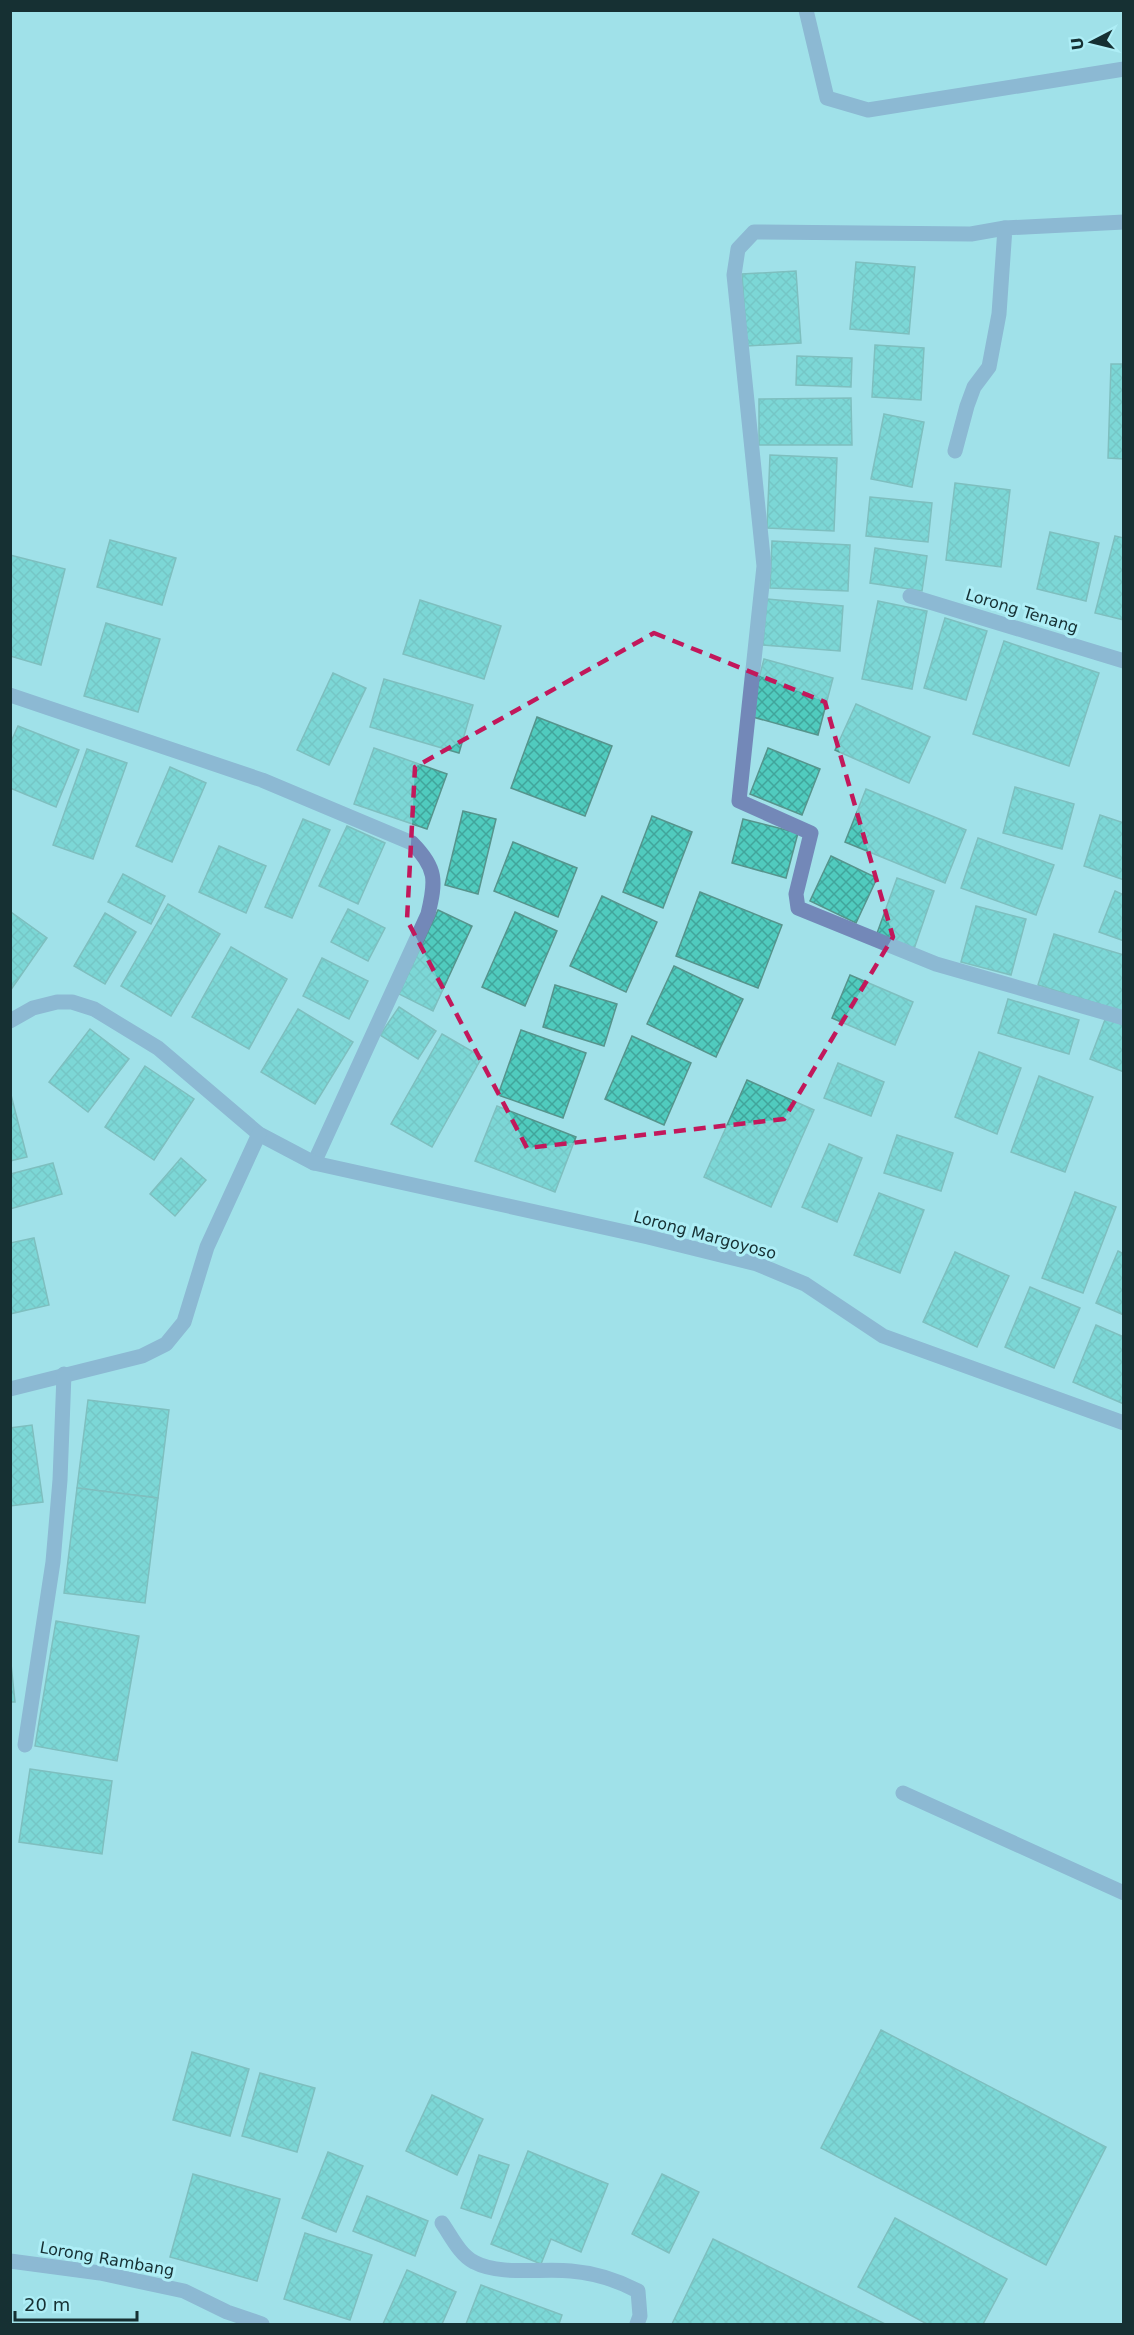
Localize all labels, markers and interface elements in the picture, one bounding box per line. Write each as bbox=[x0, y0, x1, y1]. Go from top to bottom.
north arrow bbox=[1062, 12, 1122, 72]
text: U bbox=[1067, 36, 1088, 51]
street label: Lorong Tenang bbox=[963, 585, 1081, 637]
street label: Lorong Margoyoso bbox=[632, 1207, 778, 1263]
street label: Lorong Rambang bbox=[38, 2238, 176, 2280]
scale bar bbox=[15, 2284, 136, 2322]
text: 20 m bbox=[24, 2294, 70, 2315]

